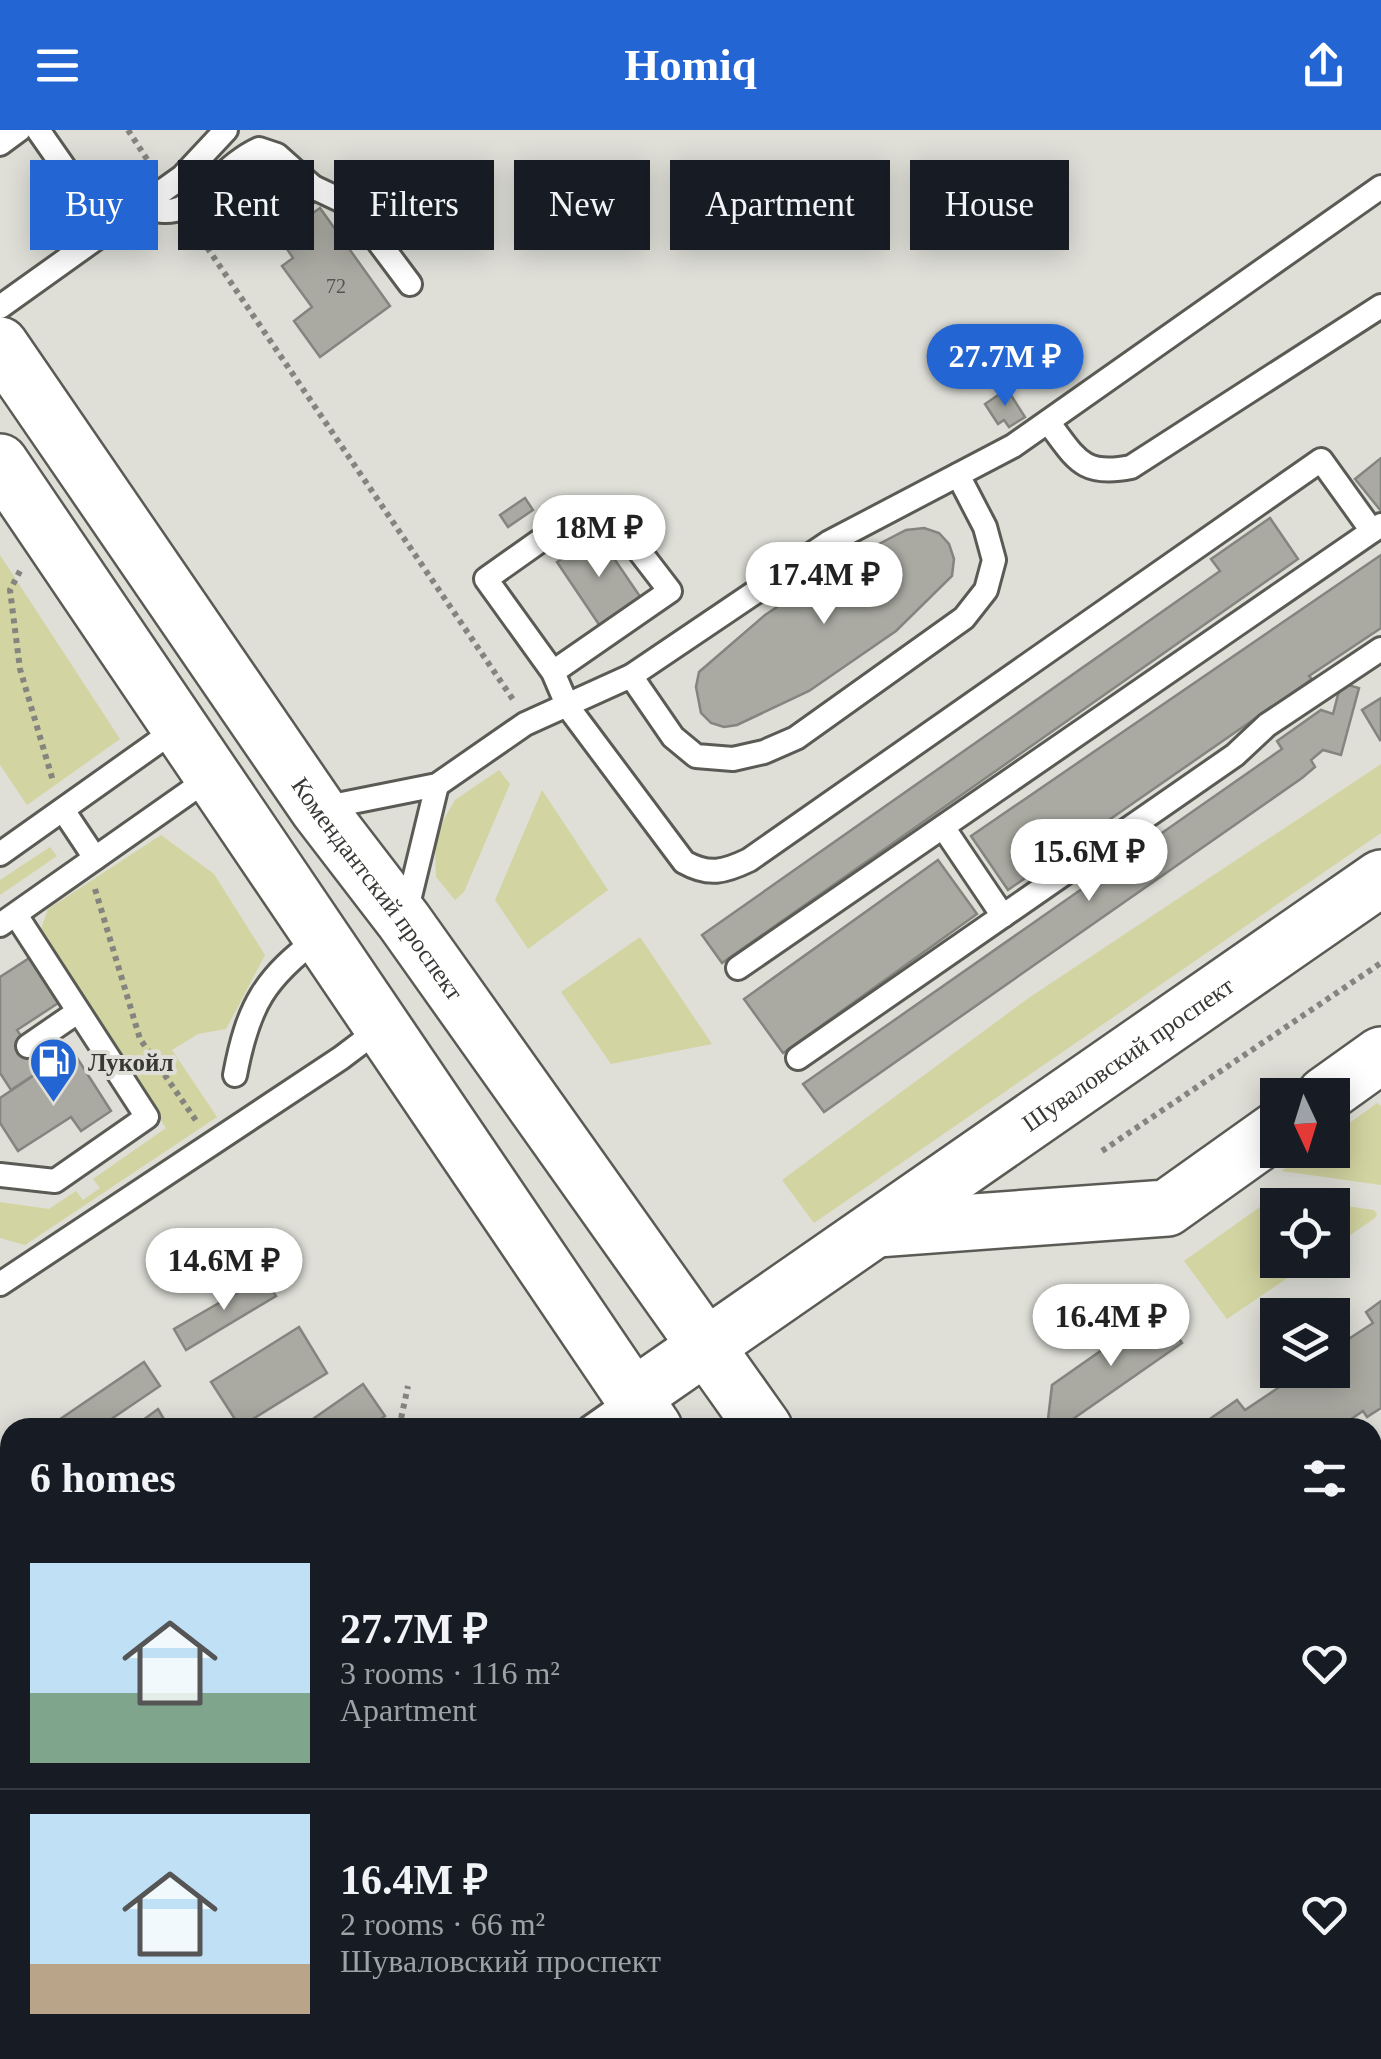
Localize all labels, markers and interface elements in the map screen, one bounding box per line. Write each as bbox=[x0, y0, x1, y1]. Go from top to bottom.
icon: menu bbox=[30, 38, 85, 93]
icon: share bbox=[1296, 38, 1351, 93]
text: Homiq bbox=[624, 40, 757, 90]
chip: Buy bbox=[30, 160, 158, 250]
chip: Rent bbox=[178, 160, 314, 250]
chip: Filters bbox=[334, 160, 494, 250]
chip: New bbox=[514, 160, 650, 250]
chip: Apartment bbox=[670, 160, 890, 250]
chip: House bbox=[910, 160, 1069, 250]
house number: 72 bbox=[326, 275, 346, 297]
pin: 27.7M ₽ bbox=[913, 324, 1097, 409]
text: 27.7M ₽ bbox=[949, 338, 1061, 374]
pin: 18M ₽ bbox=[529, 495, 669, 580]
text: 18M ₽ bbox=[555, 509, 643, 545]
pin: 17.4M ₽ bbox=[732, 542, 916, 627]
text: 17.4M ₽ bbox=[768, 556, 880, 592]
street label: Комендантский проспект bbox=[286, 772, 469, 1005]
pin: 15.6M ₽ bbox=[997, 819, 1181, 904]
text: 15.6M ₽ bbox=[1033, 833, 1145, 869]
street label: Шуваловский проспект bbox=[1017, 972, 1239, 1137]
fuel station icon: Лукойл bbox=[27, 1036, 79, 1104]
place label: Лукойл bbox=[88, 1049, 174, 1076]
north arrow bbox=[1260, 1078, 1350, 1168]
map controls bbox=[1260, 1078, 1350, 1388]
button: locate bbox=[1260, 1188, 1350, 1278]
pin: 14.6M ₽ bbox=[132, 1228, 316, 1313]
text: 14.6M ₽ bbox=[168, 1242, 280, 1278]
pin: 16.4M ₽ bbox=[1019, 1284, 1203, 1369]
text: 16.4M ₽ bbox=[1055, 1298, 1167, 1334]
button: layers bbox=[1260, 1298, 1350, 1388]
icon: filters bbox=[1297, 1451, 1352, 1506]
text: 6 homes bbox=[30, 1455, 176, 1501]
icon: home bbox=[110, 1603, 230, 1723]
text: 27.7M ₽ bbox=[340, 1606, 488, 1652]
icon: heart bbox=[1297, 1636, 1352, 1691]
text: 3 rooms · 116 m² bbox=[340, 1655, 560, 1691]
text: Apartment bbox=[340, 1692, 477, 1728]
icon: home bbox=[110, 1854, 230, 1974]
text: 16.4M ₽ bbox=[340, 1857, 488, 1903]
icon: heart bbox=[1297, 1887, 1352, 1942]
text: 2 rooms · 66 m² bbox=[340, 1906, 545, 1942]
text: Шуваловский проспект bbox=[340, 1943, 661, 1979]

